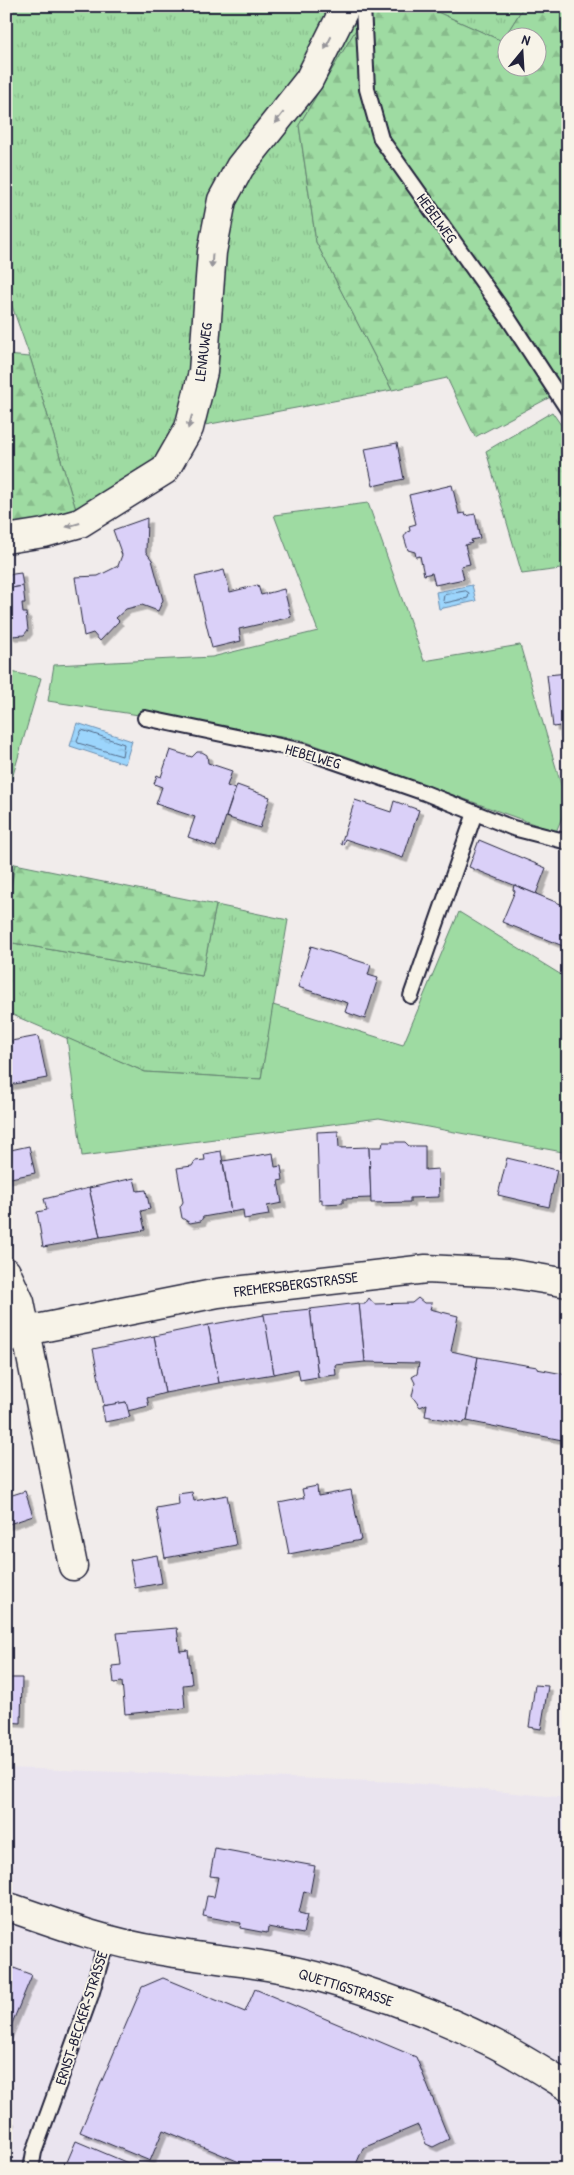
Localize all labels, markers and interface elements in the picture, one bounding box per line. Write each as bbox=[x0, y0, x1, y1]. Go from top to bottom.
north arrow bbox=[496, 28, 546, 78]
text: N bbox=[520, 29, 533, 50]
one-way arrow bbox=[324, 36, 332, 50]
one-way arrow bbox=[273, 111, 284, 124]
street label: HEBELWEG bbox=[412, 189, 463, 248]
one-way arrow bbox=[207, 253, 215, 269]
street label: LENAUWEG bbox=[189, 321, 217, 382]
one-way arrow bbox=[186, 414, 194, 429]
one-way arrow bbox=[65, 521, 80, 529]
street label: HEBELWEG bbox=[283, 738, 344, 774]
street label: FREMERSBERGSTRASSE bbox=[232, 1266, 360, 1302]
street label: ERNST-BECKER-STRASSE bbox=[49, 1948, 113, 2088]
street label: QUETTIGSTRASSE bbox=[296, 1963, 396, 2011]

